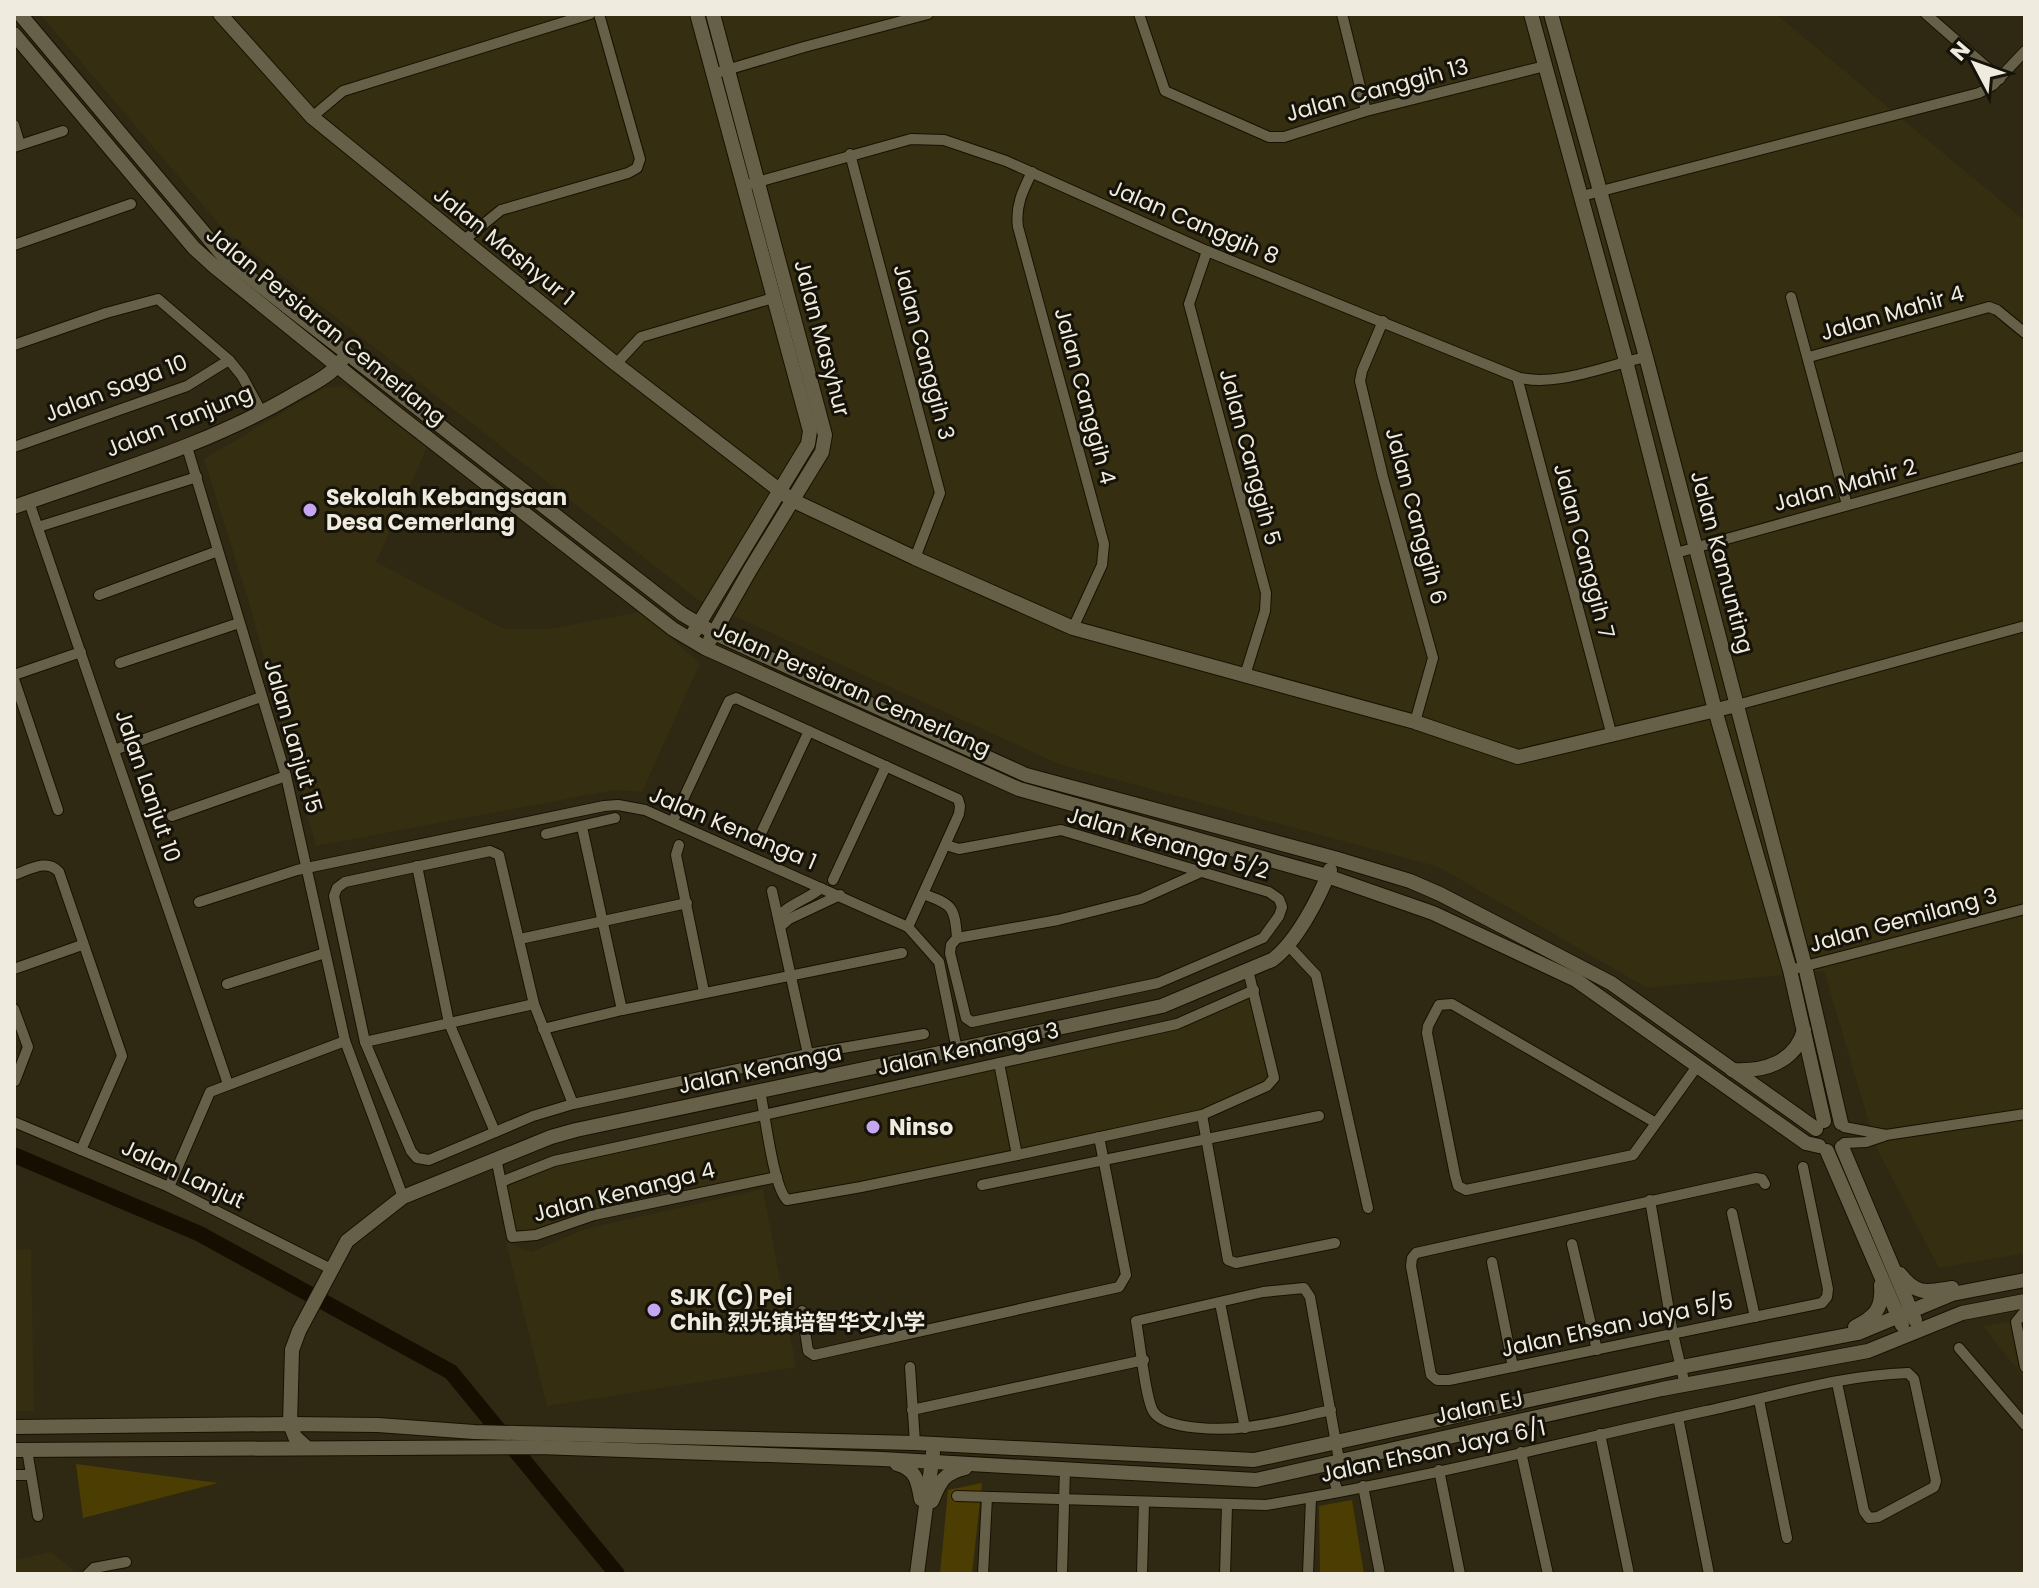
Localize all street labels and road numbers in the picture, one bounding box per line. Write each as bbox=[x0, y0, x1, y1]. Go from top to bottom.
street label: Jalan Canggih 13 bbox=[1282, 51, 1472, 129]
street label: Jalan Canggih 8 bbox=[1104, 172, 1284, 272]
street label: Jalan Mashyur 1 bbox=[427, 179, 581, 313]
street label: Jalan Persiaran Cemerlang bbox=[199, 219, 453, 433]
street label: Jalan Masyhur bbox=[786, 256, 858, 420]
street label: Jalan Canggih 3 bbox=[886, 261, 962, 443]
street label: Jalan Mahir 4 bbox=[1817, 278, 1968, 348]
street label: Jalan Canggih 4 bbox=[1047, 304, 1124, 488]
street label: Jalan Saga 10 bbox=[40, 346, 192, 430]
street label: Jalan Canggih 5 bbox=[1212, 365, 1288, 549]
street label: Jalan Tanjung bbox=[101, 377, 257, 465]
street label: Jalan Canggih 6 bbox=[1378, 424, 1454, 608]
street label: Jalan Mahir 2 bbox=[1770, 451, 1920, 519]
street label: Jalan Canggih 7 bbox=[1546, 460, 1622, 642]
street label: Jalan Kamunting bbox=[1683, 467, 1761, 657]
street label: Jalan Persiaran Cemerlang bbox=[708, 614, 996, 764]
street label: Jalan Lanjut 15 bbox=[256, 655, 330, 817]
street label: Jalan Lanjut 10 bbox=[107, 706, 189, 866]
street label: Jalan Kenanga 1 bbox=[644, 779, 822, 877]
street label: Jalan Kenanga 5/2 bbox=[1063, 799, 1273, 887]
street label: Jalan Gemilang 3 bbox=[1805, 880, 2001, 960]
street label: Jalan Kenanga 3 bbox=[874, 1015, 1062, 1083]
street label: Jalan Kenanga bbox=[675, 1037, 845, 1101]
street label: Jalan Lanjut bbox=[116, 1132, 250, 1216]
street label: Jalan Kenanga 4 bbox=[530, 1154, 718, 1230]
street label: Jalan Ehsan Jaya 5/5 bbox=[1498, 1285, 1736, 1365]
street label: Jalan EJ bbox=[1432, 1383, 1526, 1431]
street label: Jalan Ehsan Jaya 6/1 bbox=[1317, 1412, 1549, 1490]

